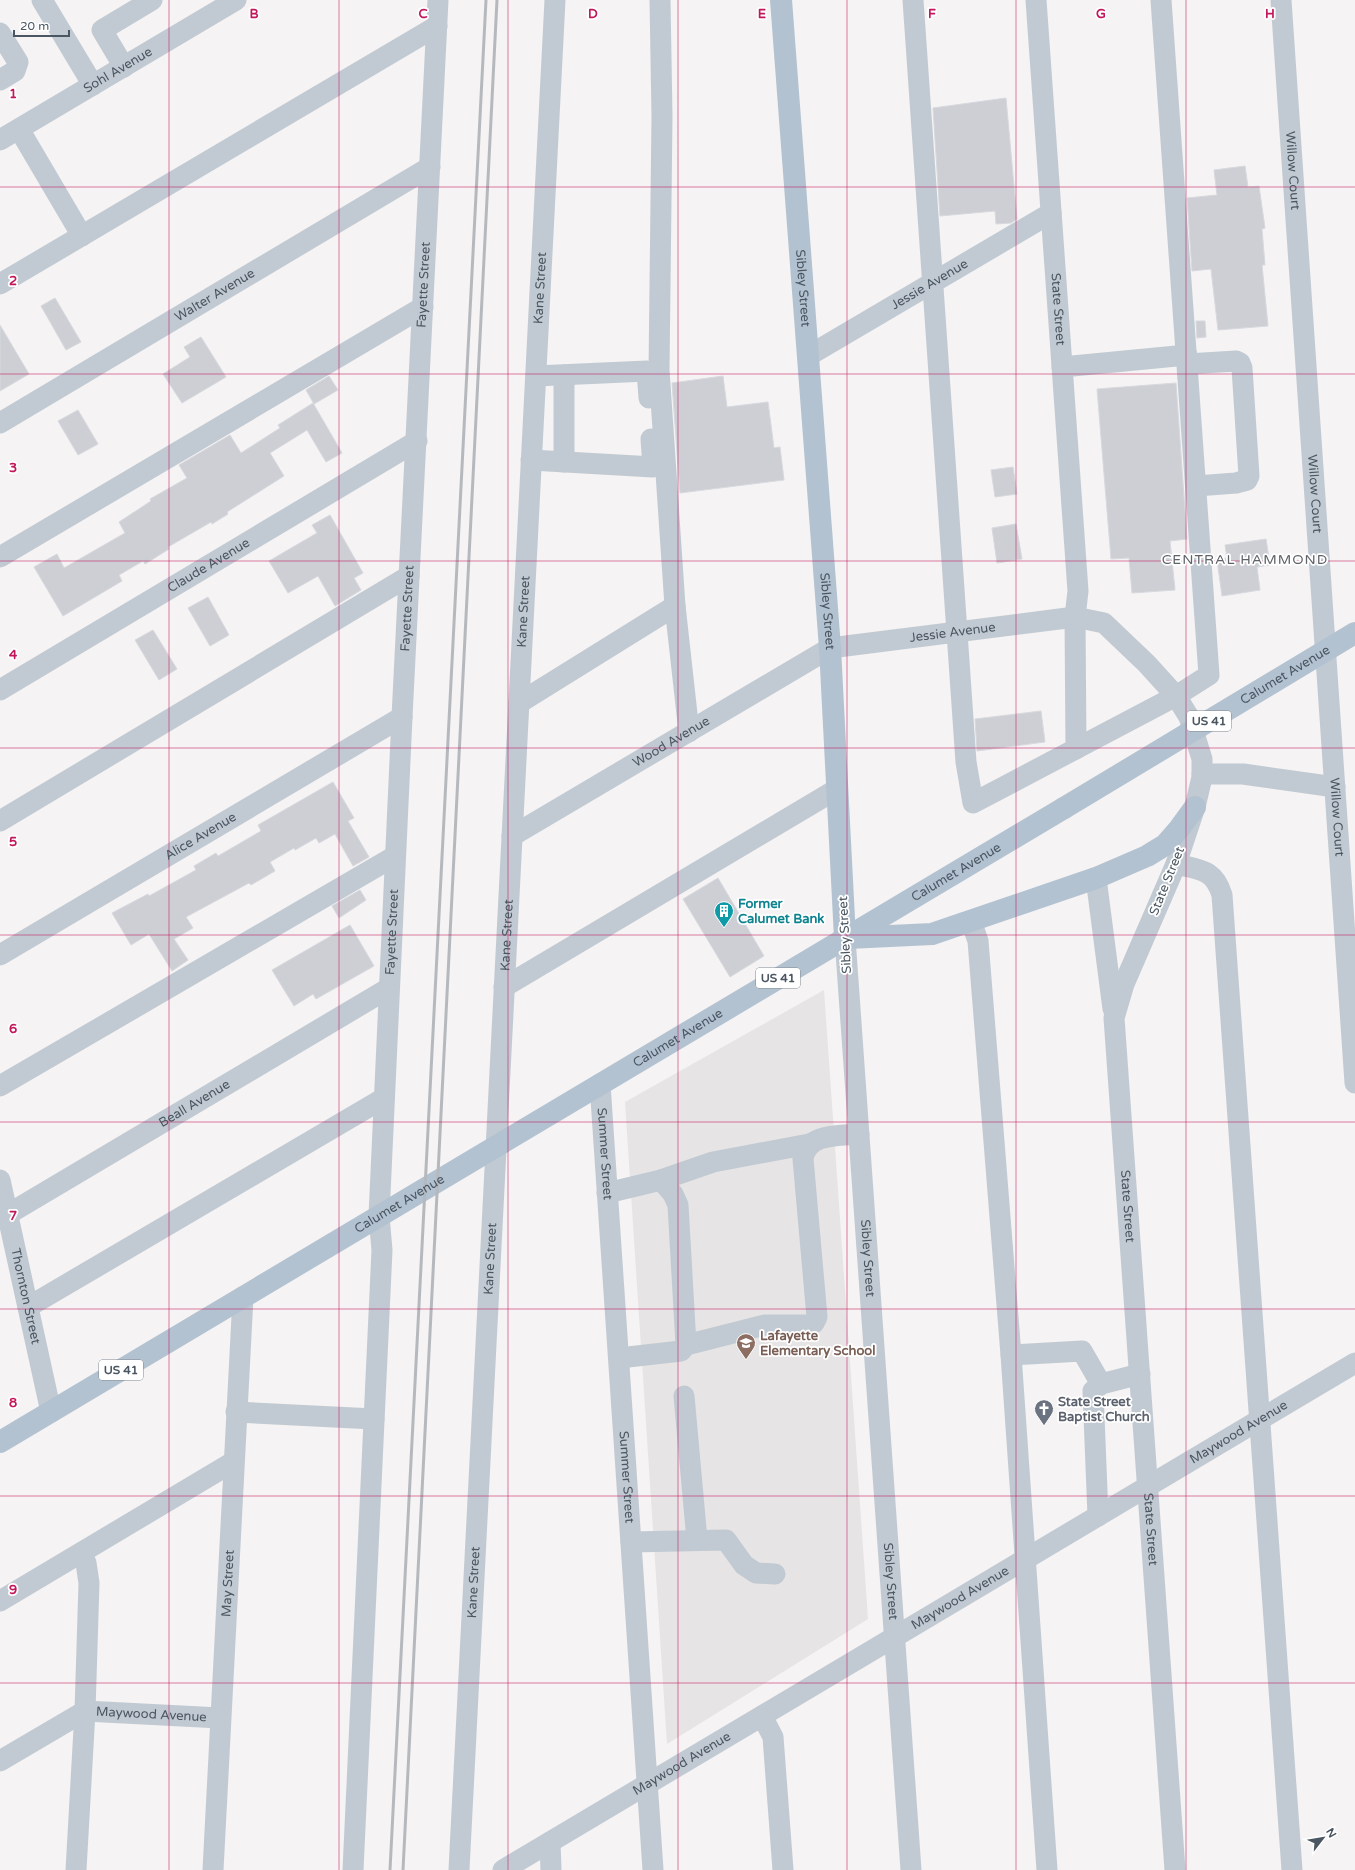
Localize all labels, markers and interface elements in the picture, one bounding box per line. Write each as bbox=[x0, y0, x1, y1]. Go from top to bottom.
text: B bbox=[249, 6, 259, 22]
text: C bbox=[418, 6, 428, 22]
text: D bbox=[588, 6, 598, 22]
text: E bbox=[758, 6, 766, 22]
text: F bbox=[928, 6, 936, 22]
text: G bbox=[1096, 6, 1106, 22]
text: H bbox=[1265, 6, 1275, 22]
scale bar bbox=[14, 12, 69, 38]
text: 20 m bbox=[20, 19, 49, 33]
street label: Sohl Avenue bbox=[81, 44, 155, 97]
text: 1 bbox=[9, 86, 17, 102]
street label: Willow Court bbox=[1282, 131, 1303, 211]
street label: Fayette Street bbox=[414, 241, 434, 328]
street label: Sibley Street bbox=[792, 249, 814, 327]
street label: Kane Street bbox=[530, 252, 550, 324]
street label: Jessie Avenue bbox=[888, 256, 971, 313]
street label: Walter Avenue bbox=[172, 265, 258, 325]
street label: State Street bbox=[1047, 272, 1069, 346]
text: 2 bbox=[9, 273, 17, 289]
street label: Willow Court bbox=[1304, 454, 1325, 534]
text: 3 bbox=[9, 460, 17, 476]
street label: Claude Avenue bbox=[165, 535, 253, 596]
district label: CENTRAL HAMMOND bbox=[1162, 551, 1328, 568]
street label: Fayette Street bbox=[397, 565, 418, 652]
street label: Sibley Street bbox=[816, 572, 838, 651]
street label: Kane Street bbox=[514, 575, 533, 648]
street label: Jessie Avenue bbox=[909, 619, 997, 646]
street label: Calumet Avenue bbox=[1237, 642, 1333, 708]
text: 4 bbox=[9, 647, 18, 663]
road number: US 41 bbox=[1187, 711, 1231, 731]
street label: Wood Avenue bbox=[630, 713, 713, 771]
street label: Willow Court bbox=[1326, 777, 1348, 857]
street label: Alice Avenue bbox=[162, 809, 239, 864]
text: 5 bbox=[9, 834, 17, 850]
street label: Calumet Avenue bbox=[908, 839, 1004, 905]
street label: State Street bbox=[1146, 844, 1188, 918]
street label: Fayette Street bbox=[382, 889, 402, 976]
place label: Former Calumet Bank bbox=[738, 896, 824, 927]
street label: Sibley Street bbox=[835, 896, 855, 974]
street label: Kane Street bbox=[497, 899, 517, 972]
building icon: Former Calumet Bank bbox=[713, 900, 735, 928]
road number: US 41 bbox=[756, 968, 800, 988]
street label: Calumet Avenue bbox=[630, 1005, 726, 1071]
text: 6 bbox=[9, 1021, 17, 1037]
street label: Beall Avenue bbox=[156, 1076, 233, 1131]
street label: Summer Street bbox=[594, 1107, 616, 1201]
street label: State Street bbox=[1117, 1169, 1138, 1243]
street label: Calumet Avenue bbox=[352, 1171, 447, 1237]
text: 7 bbox=[9, 1208, 17, 1224]
street label: Sibley Street bbox=[857, 1219, 878, 1297]
street label: Kane Street bbox=[481, 1222, 500, 1295]
street label: Thornton Street bbox=[7, 1247, 44, 1346]
place label: Lafayette Elementary School bbox=[760, 1328, 875, 1359]
school or university icon: Lafayette Elementary School bbox=[735, 1332, 757, 1360]
road number: US 41 bbox=[99, 1360, 143, 1380]
place label: State Street Baptist Church bbox=[1058, 1394, 1150, 1425]
text: 8 bbox=[9, 1395, 17, 1411]
street label: Maywood Avenue bbox=[1187, 1397, 1290, 1468]
church icon: State Street Baptist Church bbox=[1033, 1398, 1055, 1426]
street label: Summer Street bbox=[615, 1430, 638, 1524]
street label: State Street bbox=[1140, 1493, 1161, 1566]
street label: Sibley Street bbox=[880, 1542, 901, 1621]
street label: Kane Street bbox=[464, 1546, 484, 1619]
street label: May Street bbox=[218, 1549, 238, 1617]
street label: Maywood Avenue bbox=[908, 1563, 1012, 1633]
text: 9 bbox=[9, 1582, 17, 1598]
street label: Maywood Avenue bbox=[95, 1704, 207, 1725]
street label: Maywood Avenue bbox=[630, 1728, 734, 1799]
north arrow bbox=[1303, 1818, 1343, 1858]
text: N bbox=[1323, 1826, 1339, 1840]

